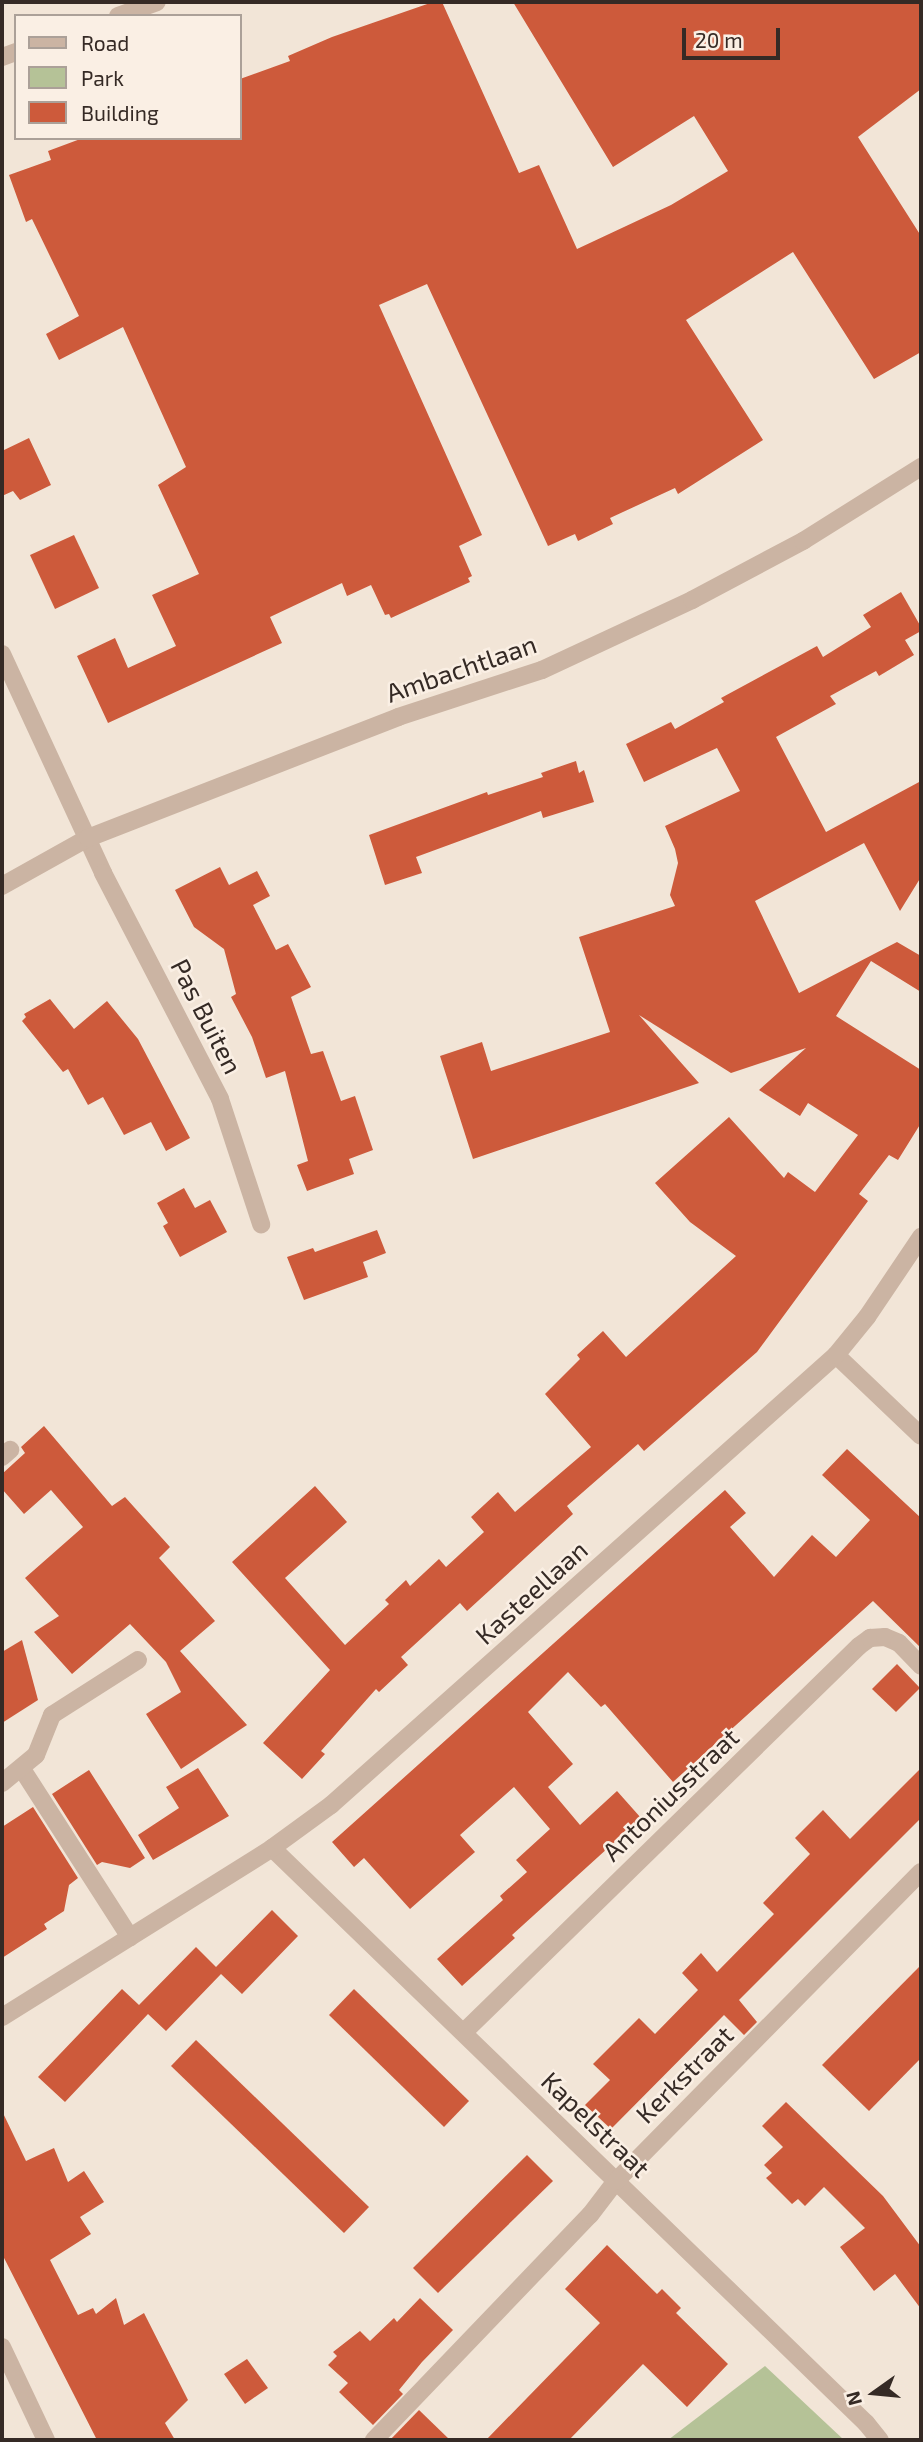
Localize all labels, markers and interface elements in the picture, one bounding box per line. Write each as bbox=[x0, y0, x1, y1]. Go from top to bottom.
legend bbox=[14, 14, 242, 140]
scale bar bbox=[685, 14, 783, 58]
text: 20 m bbox=[695, 27, 743, 52]
text: Road bbox=[81, 30, 129, 55]
text: Park bbox=[81, 65, 124, 90]
text: Building bbox=[81, 100, 159, 125]
street label: Ambachtlaan bbox=[382, 628, 540, 708]
street label: Pas Buiten bbox=[165, 953, 249, 1079]
street label: Kasteellaan bbox=[469, 1534, 593, 1650]
street label: Antoniusstraat bbox=[595, 1721, 745, 1867]
street label: Kerkstraat bbox=[629, 2019, 739, 2129]
street label: Kapelstraat bbox=[535, 2065, 657, 2183]
north arrow bbox=[839, 2358, 909, 2428]
text: N bbox=[840, 2389, 866, 2408]

